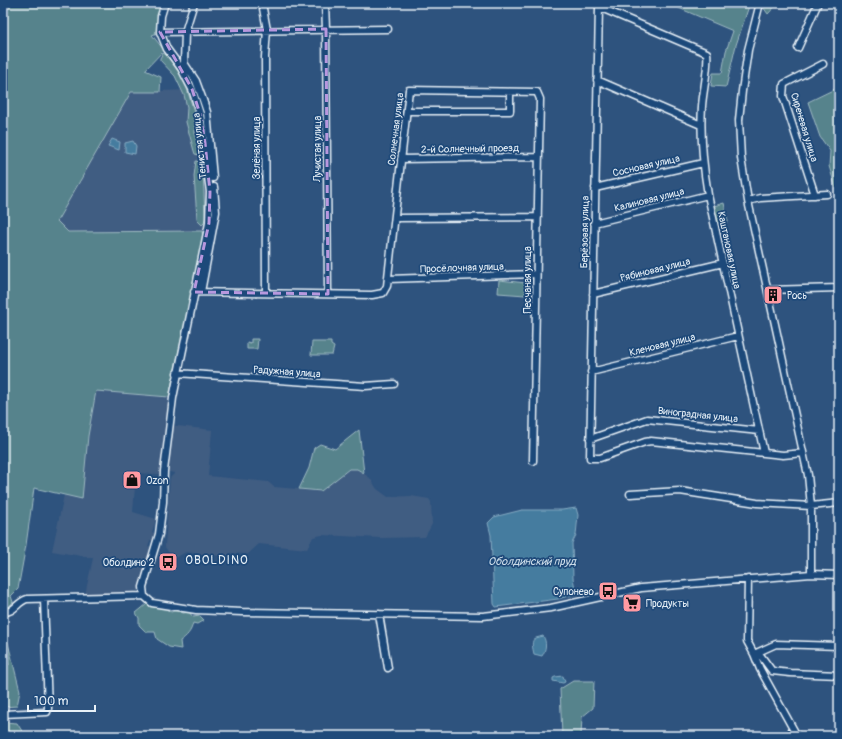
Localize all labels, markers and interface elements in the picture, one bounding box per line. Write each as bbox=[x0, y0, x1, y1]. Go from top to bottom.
street label: Сиреневая улица bbox=[788, 91, 820, 164]
street label: Солнечная улица bbox=[386, 92, 406, 166]
street label: Тенистая улица bbox=[191, 112, 209, 179]
street label: Зелёная улица bbox=[251, 116, 263, 180]
street label: Лучистая улица bbox=[312, 116, 324, 183]
street label: 2-й Солнечный проезд bbox=[421, 142, 519, 156]
street label: Сосновая улица bbox=[612, 152, 681, 180]
street label: Калиновая улица bbox=[613, 185, 686, 214]
street label: Берёзовая улица bbox=[578, 195, 592, 268]
street label: Каштановая улица bbox=[715, 210, 743, 290]
street label: Песчаная улица bbox=[522, 246, 534, 314]
street label: Рябиновая улица bbox=[619, 255, 692, 284]
street label: Просёлочная улица bbox=[420, 261, 504, 275]
building icon: Рось bbox=[762, 284, 784, 306]
place label: Рось bbox=[787, 290, 807, 302]
street label: Кленовая улица bbox=[628, 331, 697, 359]
street label: Радужная улица bbox=[253, 364, 321, 380]
street label: Виноградная улица bbox=[657, 405, 739, 425]
shop icon: Ozon bbox=[121, 469, 143, 491]
place label: Ozon bbox=[146, 475, 169, 487]
bus stop icon: Оболдино 2 bbox=[157, 551, 179, 573]
district label: OBOLDINO bbox=[185, 553, 249, 568]
water label: Оболдинский пруд bbox=[488, 555, 577, 568]
place label: Оболдино 2 bbox=[103, 557, 154, 569]
bus stop icon: Супонево bbox=[597, 580, 619, 602]
place label: Супонево bbox=[553, 586, 595, 598]
supermarket icon: Продукты bbox=[621, 592, 643, 614]
place label: Продукты bbox=[646, 598, 689, 610]
scale bar bbox=[28, 687, 95, 713]
text: 100 m bbox=[34, 694, 69, 709]

